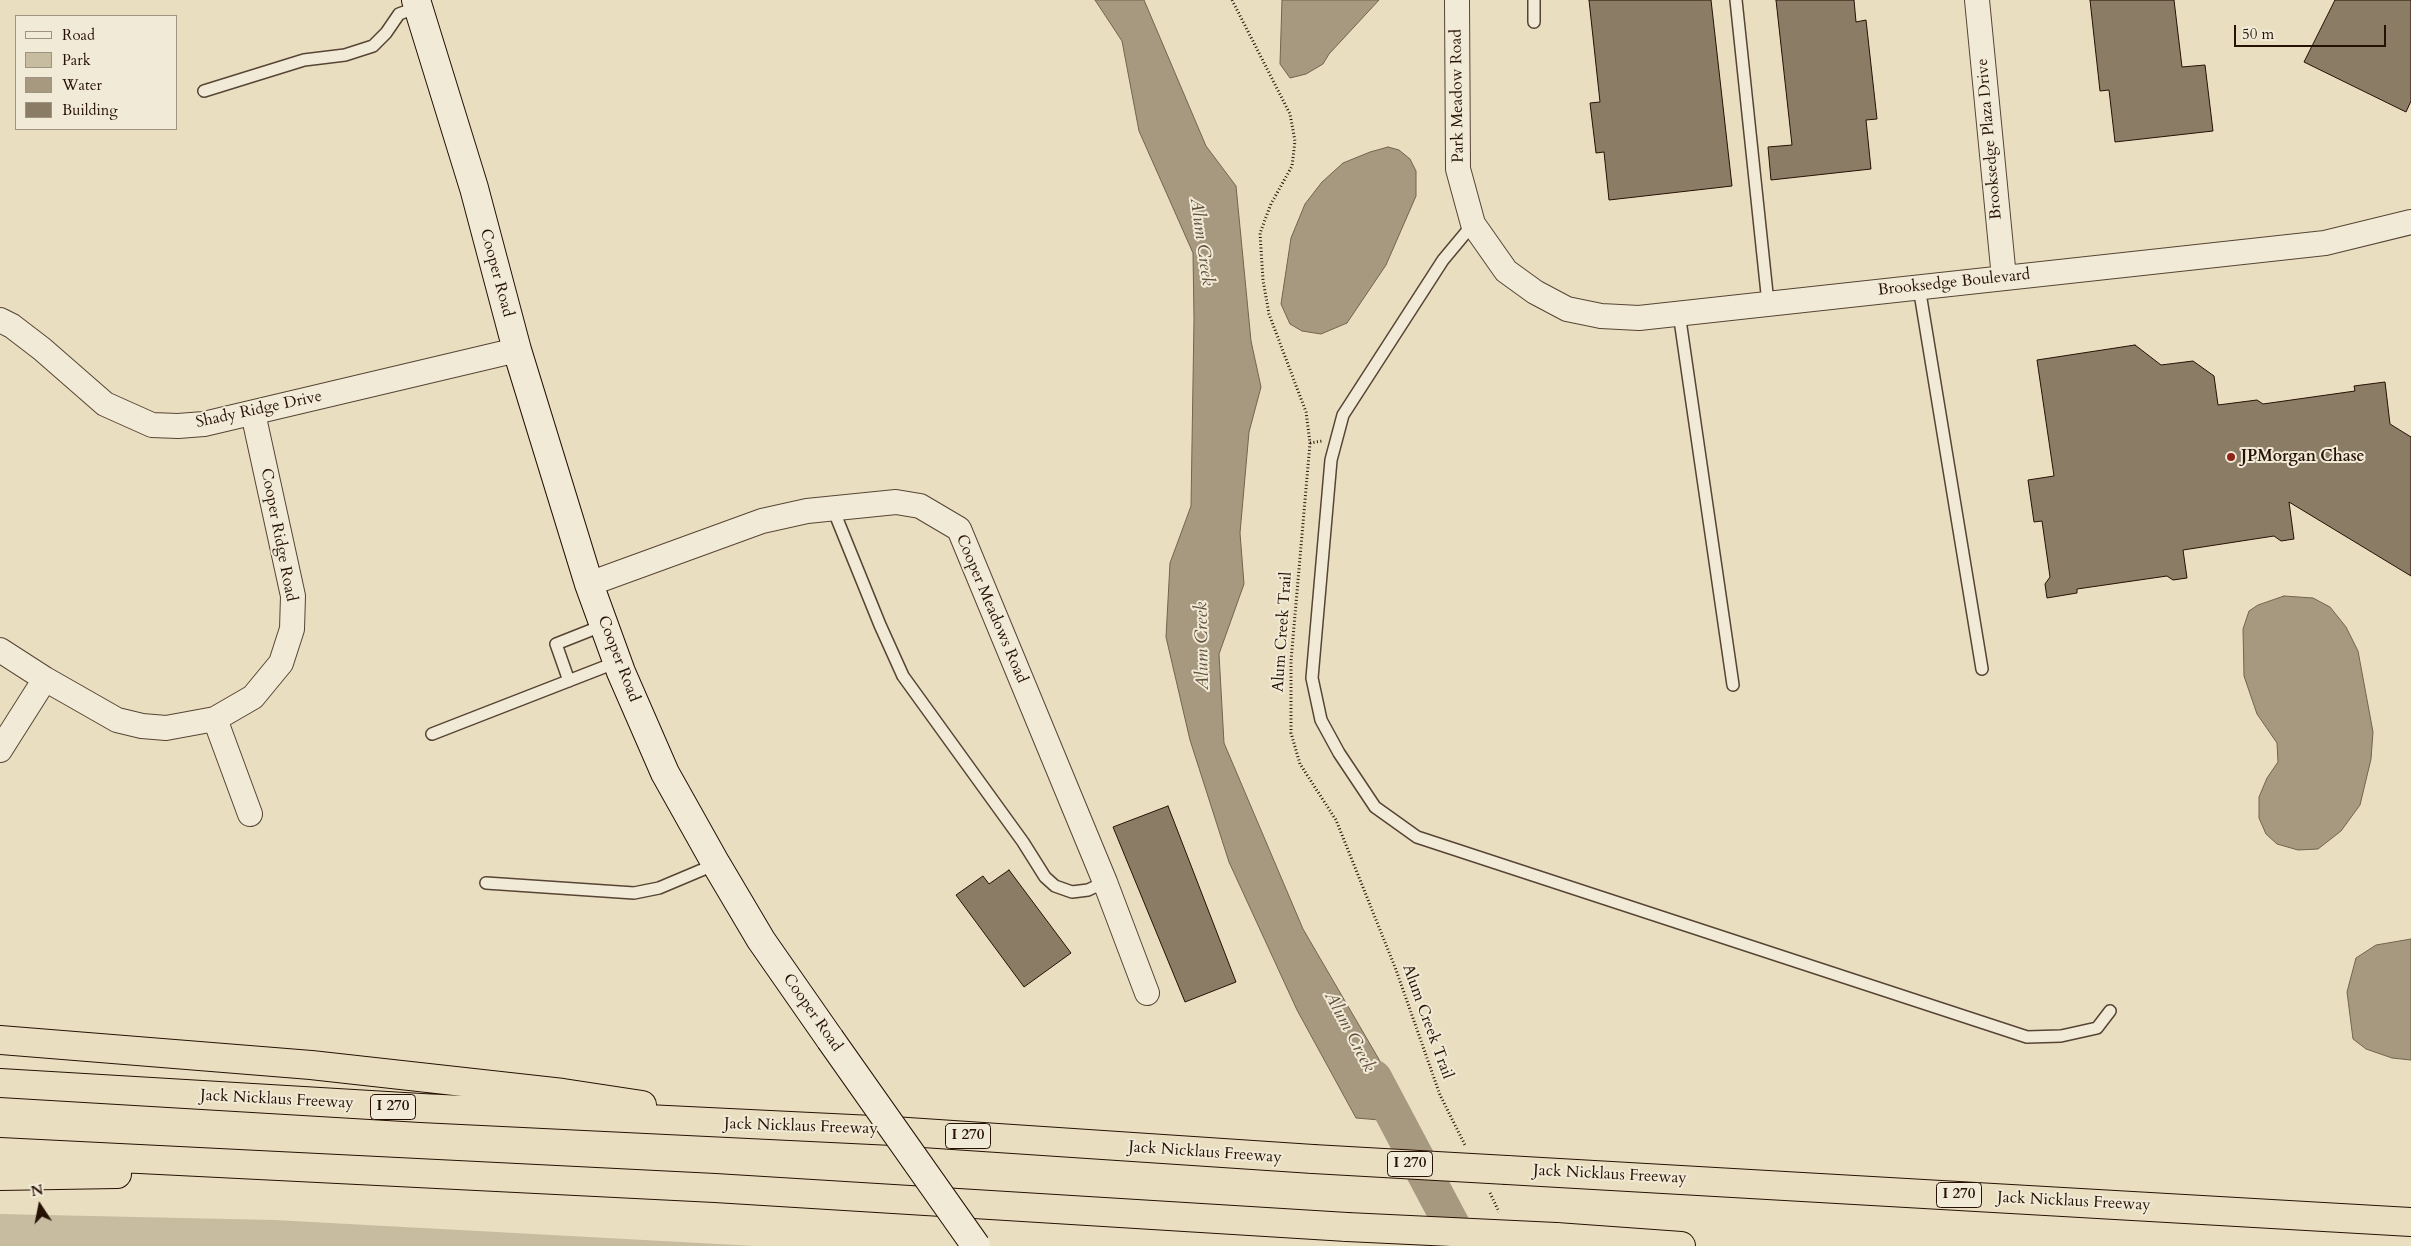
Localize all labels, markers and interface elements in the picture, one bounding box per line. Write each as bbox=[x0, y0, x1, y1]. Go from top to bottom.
legend bbox=[15, 15, 178, 130]
scale bar bbox=[2236, 15, 2388, 47]
text: 50 m bbox=[2242, 24, 2274, 44]
text: Road bbox=[62, 25, 95, 45]
street label: Park Meadow Road bbox=[1447, 29, 1469, 163]
text: Park bbox=[62, 50, 91, 70]
street label: Brooksedge Plaza Drive bbox=[1973, 58, 2007, 220]
text: Water bbox=[62, 75, 102, 95]
text: Building bbox=[62, 100, 118, 120]
water label: Alum Creek bbox=[1184, 197, 1218, 287]
street label: Cooper Road bbox=[475, 227, 517, 319]
street label: Brooksedge Boulevard bbox=[1877, 265, 2031, 301]
street label: Shady Ridge Drive bbox=[194, 387, 324, 433]
place label: JPMorgan Chase bbox=[2241, 447, 2364, 467]
marker: JPMorgan Chase bbox=[2225, 451, 2237, 463]
street label: Cooper Ridge Road bbox=[256, 467, 300, 603]
street label: Cooper Meadows Road bbox=[951, 532, 1031, 686]
street label: Alum Creek Trail bbox=[1269, 571, 1297, 693]
water label: Alum Creek bbox=[1191, 602, 1215, 690]
street label: Cooper Road bbox=[593, 613, 643, 705]
street label: Alum Creek Trail bbox=[1397, 962, 1457, 1082]
street label: Cooper Road bbox=[778, 970, 846, 1056]
water label: Alum Creek bbox=[1319, 988, 1379, 1076]
street label: Jack Nicklaus Freeway bbox=[200, 1086, 354, 1114]
road number: I 270 bbox=[370, 1094, 416, 1120]
street label: Jack Nicklaus Freeway bbox=[724, 1115, 878, 1139]
road number: I 270 bbox=[946, 1124, 990, 1148]
street label: Jack Nicklaus Freeway bbox=[1128, 1138, 1282, 1168]
road number: I 270 bbox=[1388, 1152, 1432, 1176]
street label: Jack Nicklaus Freeway bbox=[1533, 1161, 1687, 1189]
text: N bbox=[29, 1180, 45, 1201]
north arrow bbox=[15, 1181, 65, 1231]
road number: I 270 bbox=[1936, 1182, 1982, 1208]
street label: Jack Nicklaus Freeway bbox=[1997, 1188, 2151, 1216]

